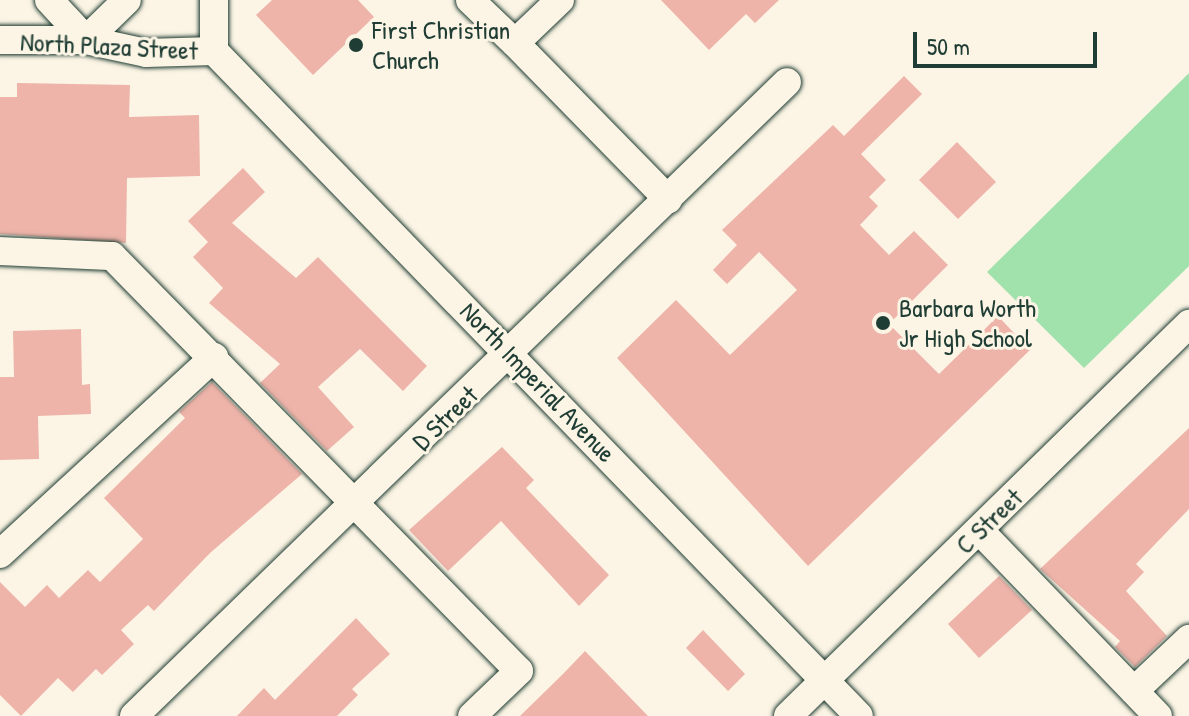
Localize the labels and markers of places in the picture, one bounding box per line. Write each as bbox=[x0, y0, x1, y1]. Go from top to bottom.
place label: First Christian Church bbox=[372, 14, 510, 76]
marker: First Christian Church bbox=[347, 36, 365, 54]
place label: Barbara Worth Jr High School bbox=[899, 292, 1036, 354]
marker: Barbara Worth Jr High School bbox=[874, 314, 892, 332]

